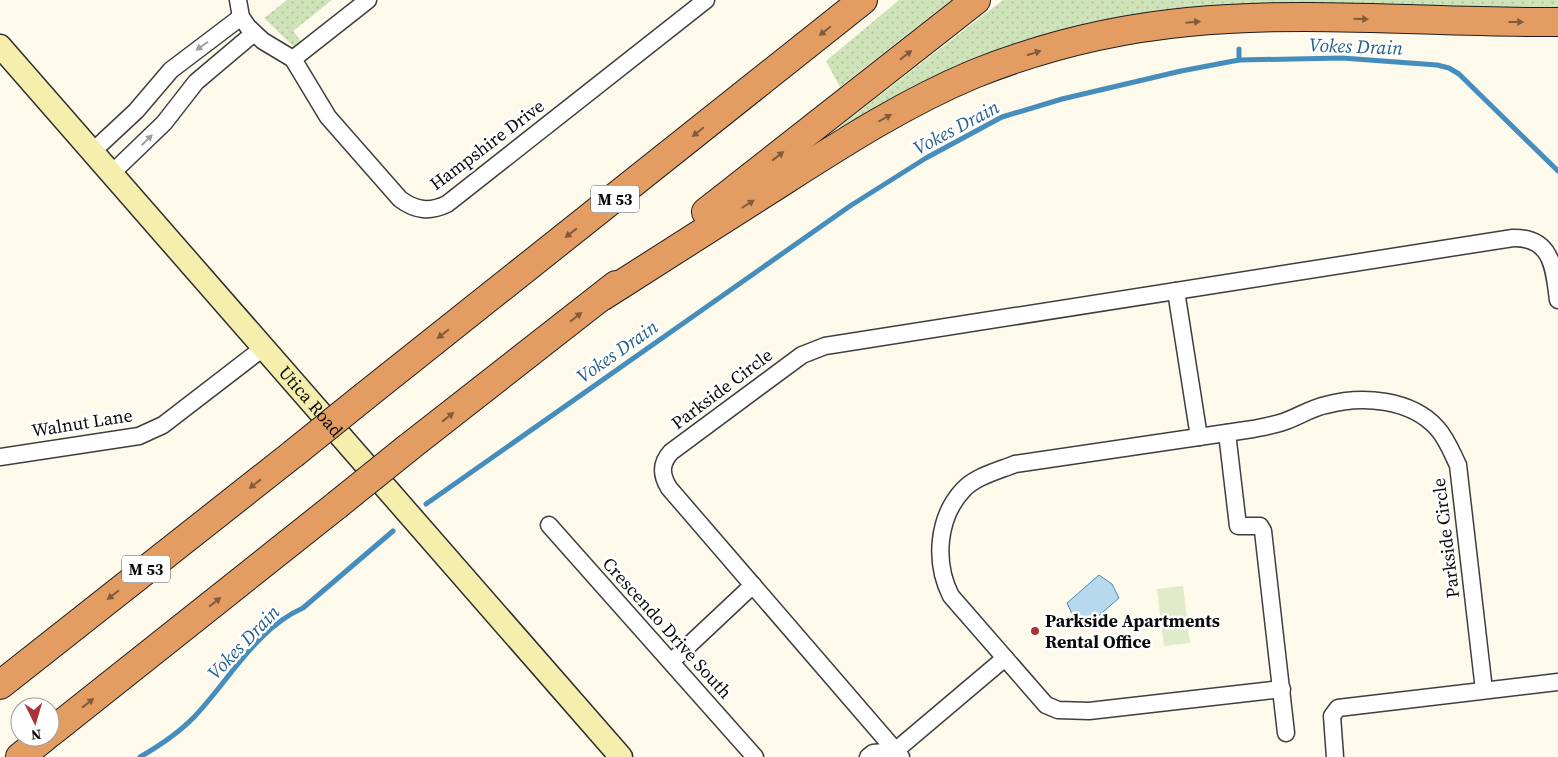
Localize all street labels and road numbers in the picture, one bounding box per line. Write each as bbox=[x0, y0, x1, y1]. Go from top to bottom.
street label: Hampshire Drive bbox=[424, 93, 549, 196]
road number: M 53 bbox=[591, 185, 639, 212]
street label: Parkside Circle bbox=[666, 342, 777, 435]
street label: Utica Road bbox=[273, 360, 349, 442]
street label: Walnut Lane bbox=[30, 402, 134, 443]
street label: Parkside Circle bbox=[1426, 477, 1465, 600]
street label: Crescendo Drive South bbox=[597, 551, 738, 704]
road number: M 53 bbox=[122, 556, 170, 582]

